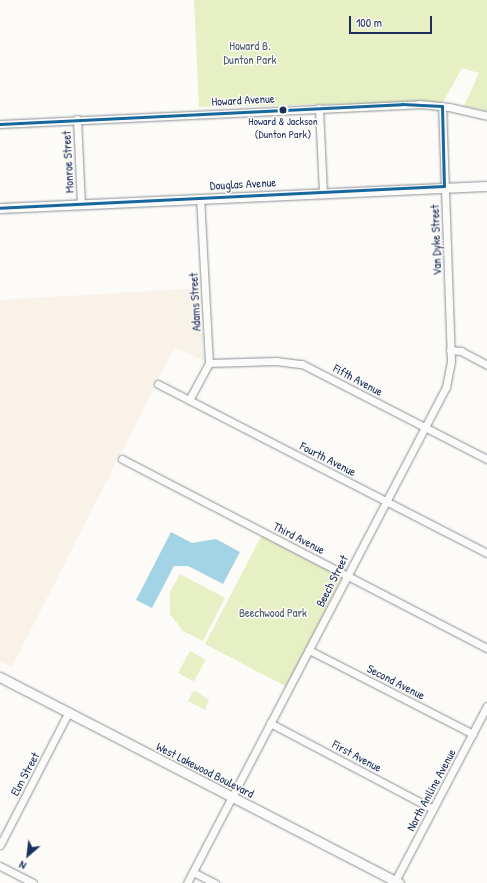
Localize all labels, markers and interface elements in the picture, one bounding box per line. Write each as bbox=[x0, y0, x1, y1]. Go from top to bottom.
scale bar bbox=[351, 8, 434, 34]
text: 100 m bbox=[356, 14, 382, 31]
park label: Howard B. Dunton Park bbox=[223, 39, 277, 67]
street label: Howard Avenue bbox=[211, 91, 275, 109]
marker: Howard & Jackson (Dunton Park) bbox=[278, 105, 288, 115]
place label: Howard & Jackson (Dunton Park) bbox=[248, 115, 318, 141]
street label: Monroe Street bbox=[59, 131, 77, 193]
street label: Douglas Avenue bbox=[209, 175, 277, 193]
street label: Van Dyke Street bbox=[428, 204, 444, 276]
street label: Adams Street bbox=[186, 272, 204, 332]
street label: Fifth Avenue bbox=[331, 361, 385, 399]
street label: Fourth Avenue bbox=[298, 439, 358, 479]
street label: Third Avenue bbox=[271, 519, 327, 557]
street label: Beech Street bbox=[313, 553, 351, 609]
park label: Beechwood Park bbox=[239, 606, 307, 620]
street label: Second Avenue bbox=[365, 661, 427, 703]
street label: First Avenue bbox=[330, 737, 384, 775]
street label: West Lakewood Boulevard bbox=[154, 739, 256, 801]
street label: North Aniline Avenue bbox=[403, 746, 459, 834]
street label: Elm Street bbox=[8, 750, 42, 798]
north arrow bbox=[8, 835, 48, 875]
text: N bbox=[17, 858, 28, 873]

